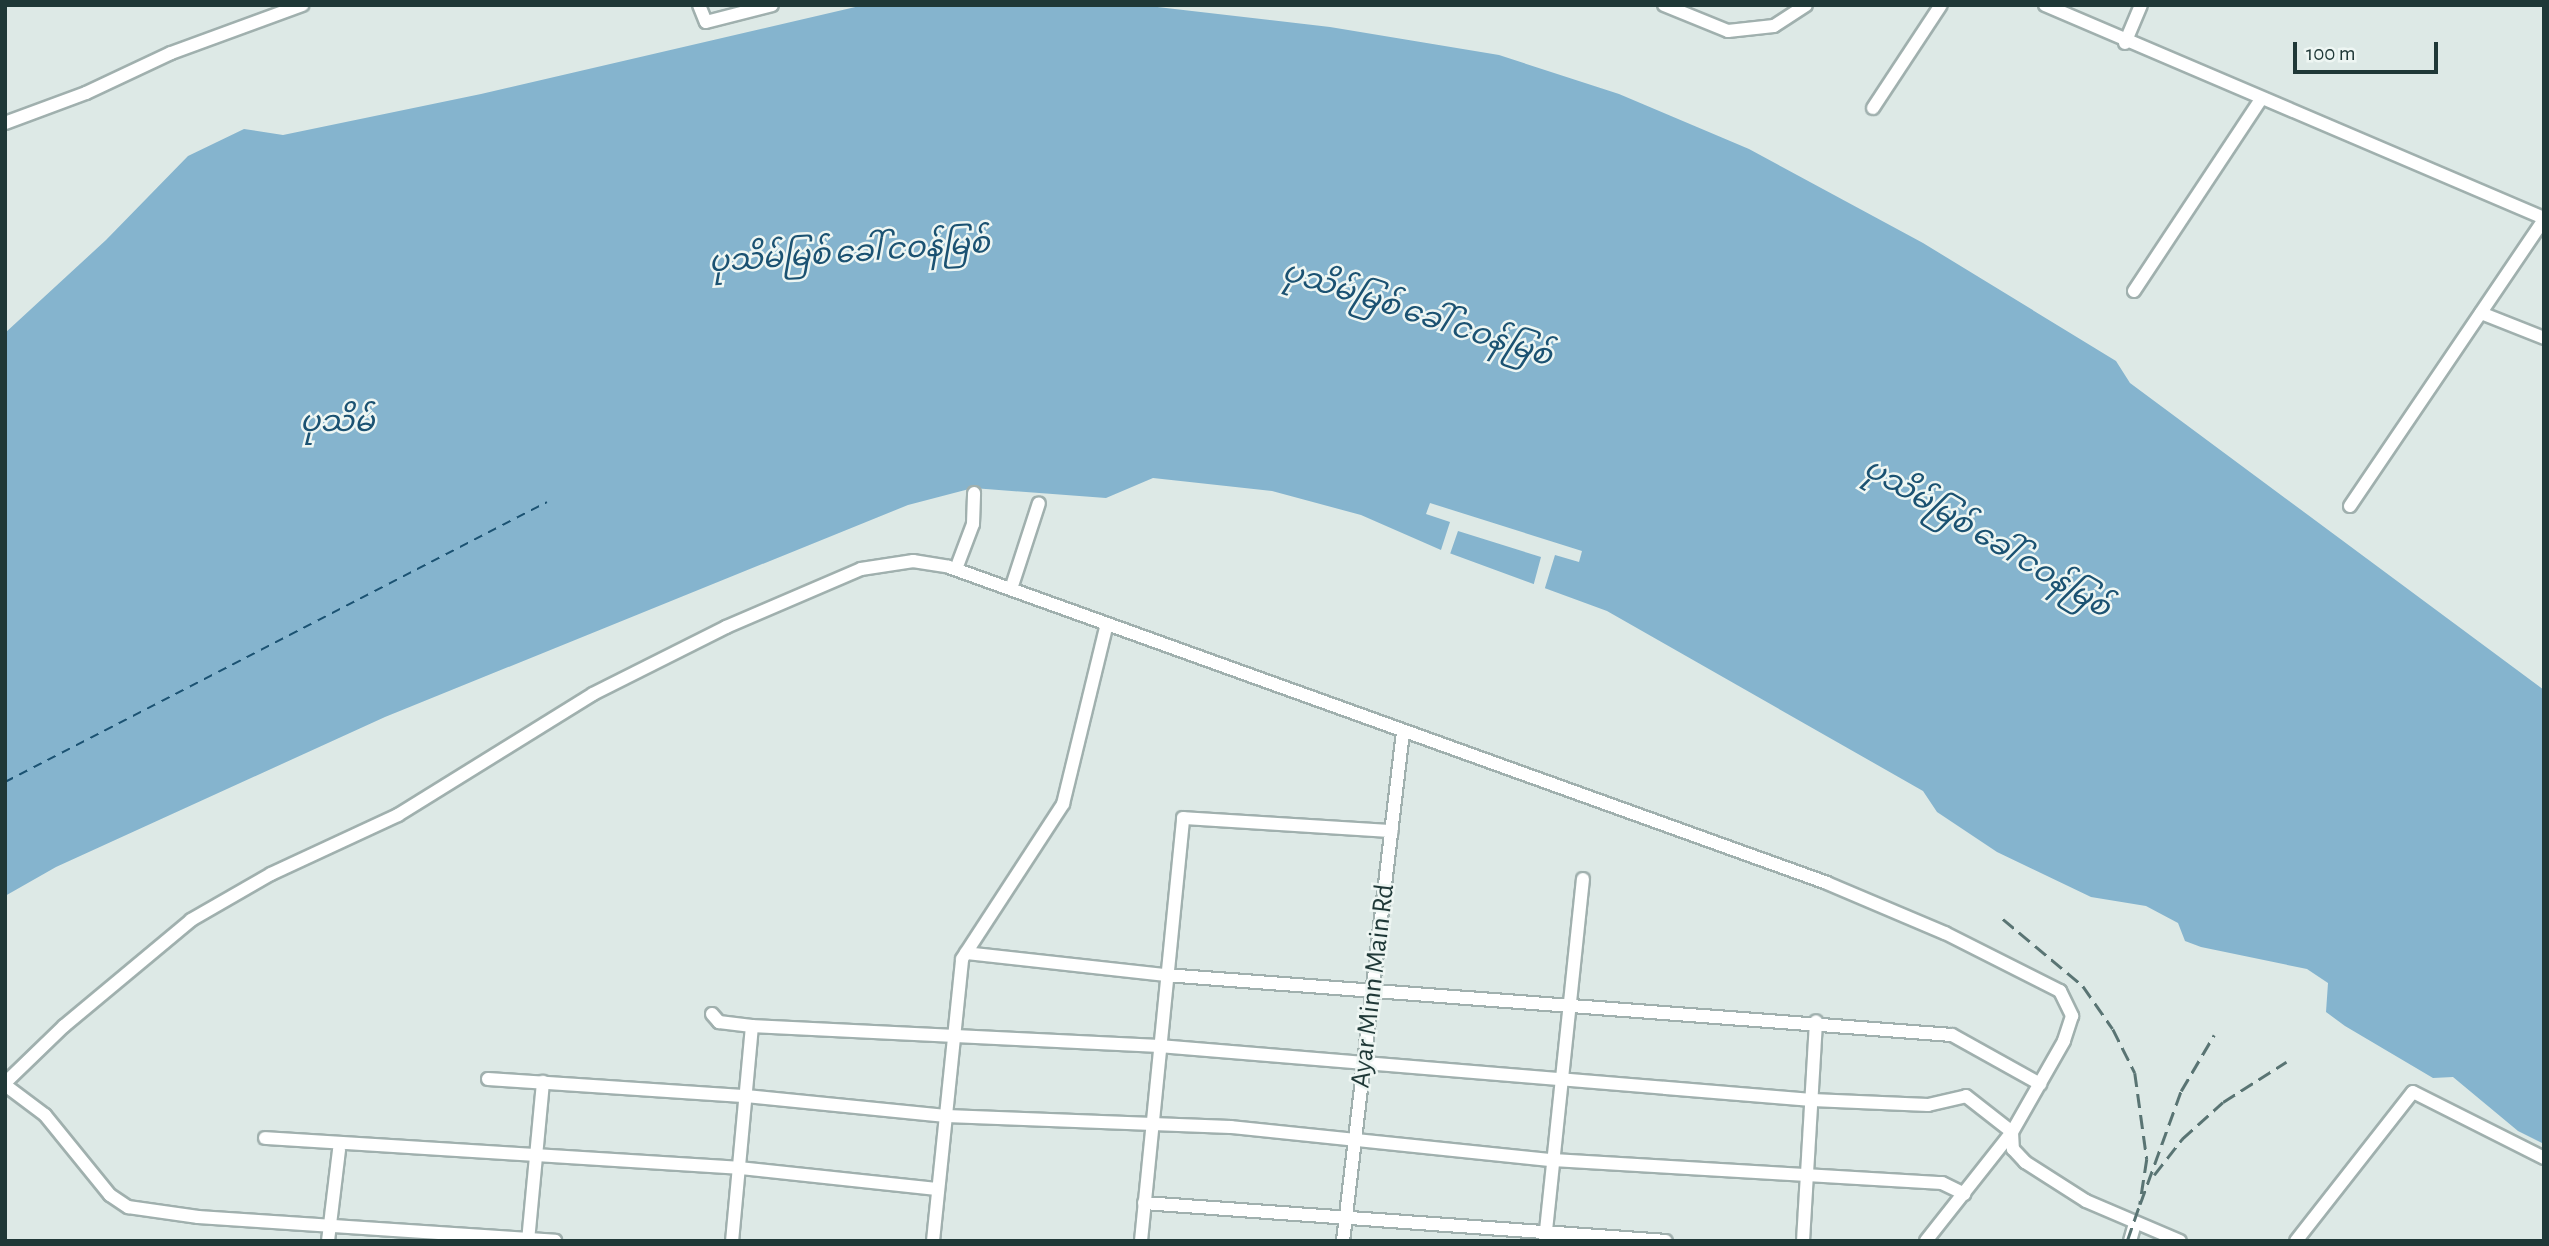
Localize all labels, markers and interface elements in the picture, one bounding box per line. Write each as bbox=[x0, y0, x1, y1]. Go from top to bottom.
scale bar bbox=[2297, 28, 2442, 72]
text: 100 m bbox=[2306, 43, 2356, 64]
water label: ပုသိမ်မြစ် ခေါ် ငဝန်မြစ် bbox=[707, 225, 991, 281]
water label: ပုသိမ်မြစ် ခေါ် ငဝန်မြစ် bbox=[1278, 253, 1556, 375]
water label: ပုသိမ် bbox=[300, 404, 374, 440]
water label: ပုသိမ်မြစ် ခေါ် ငဝန်မြစ် bbox=[1857, 450, 2117, 626]
street label: Ayar Minn Main Rd bbox=[1344, 882, 1402, 1090]

